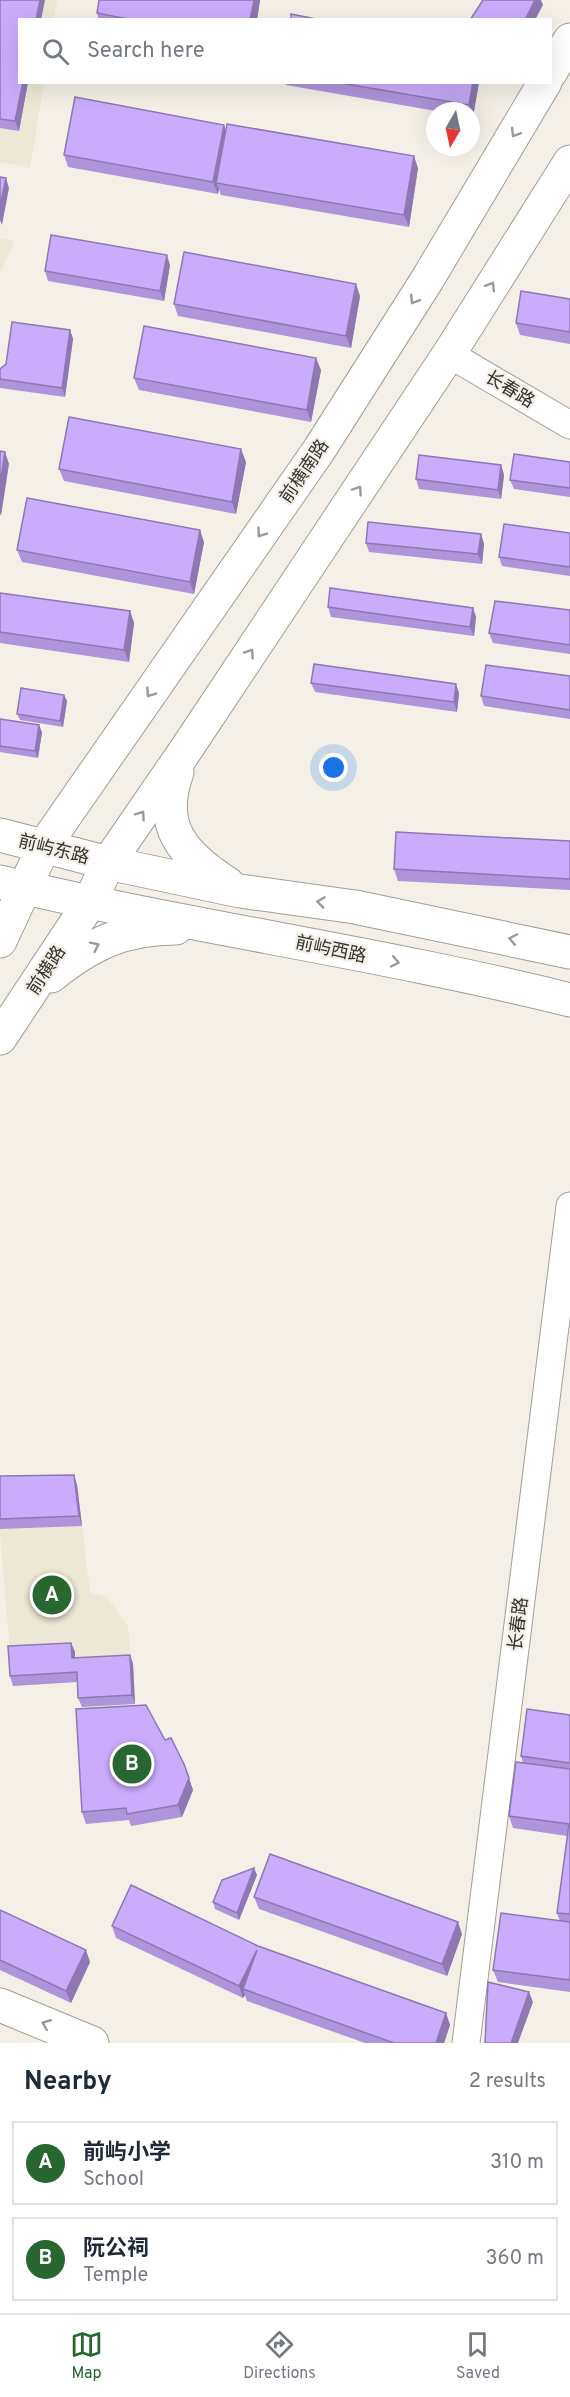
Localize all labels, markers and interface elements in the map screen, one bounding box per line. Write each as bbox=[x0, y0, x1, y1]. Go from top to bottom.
search box bbox=[18, 18, 552, 84]
icon: search bbox=[39, 35, 72, 68]
text: Search here bbox=[87, 38, 205, 65]
north arrow bbox=[426, 102, 480, 156]
one-way arrow bbox=[510, 127, 522, 137]
one-way arrow bbox=[484, 282, 495, 293]
one-way arrow bbox=[410, 293, 421, 304]
street label: 长春路 bbox=[480, 367, 538, 414]
street label: 前横南路 bbox=[276, 436, 335, 508]
one-way arrow bbox=[351, 486, 362, 497]
one-way arrow bbox=[257, 526, 268, 537]
one-way arrow bbox=[243, 649, 255, 659]
one-way arrow bbox=[146, 687, 157, 698]
your location bbox=[319, 753, 348, 782]
one-way arrow bbox=[134, 810, 145, 821]
street label: 前屿东路 bbox=[16, 831, 91, 870]
one-way arrow bbox=[317, 897, 326, 909]
street label: 前屿西路 bbox=[293, 932, 368, 969]
one-way arrow bbox=[508, 934, 518, 947]
one-way arrow bbox=[89, 941, 100, 953]
street label: 前横路 bbox=[23, 942, 72, 1000]
one-way arrow bbox=[390, 955, 400, 968]
pin: A bbox=[32, 1572, 72, 1618]
street label: 长春路 bbox=[505, 1596, 534, 1652]
pin: B bbox=[112, 1742, 152, 1786]
one-way arrow bbox=[41, 2019, 52, 2031]
text: Nearby bbox=[24, 2066, 112, 2099]
text: 2 results bbox=[469, 2069, 546, 2095]
text: 前屿小学 bbox=[83, 2140, 171, 2167]
text: A bbox=[38, 2150, 53, 2176]
text: 310 m bbox=[490, 2150, 544, 2176]
text: School bbox=[83, 2167, 144, 2193]
text: 阮公祠 bbox=[83, 2236, 149, 2263]
text: B bbox=[39, 2246, 52, 2272]
text: 360 m bbox=[486, 2246, 544, 2272]
text: Temple bbox=[83, 2263, 148, 2289]
tab: Map bbox=[70, 2328, 103, 2384]
tab: Directions bbox=[243, 2328, 316, 2384]
tab: Saved bbox=[456, 2328, 500, 2384]

